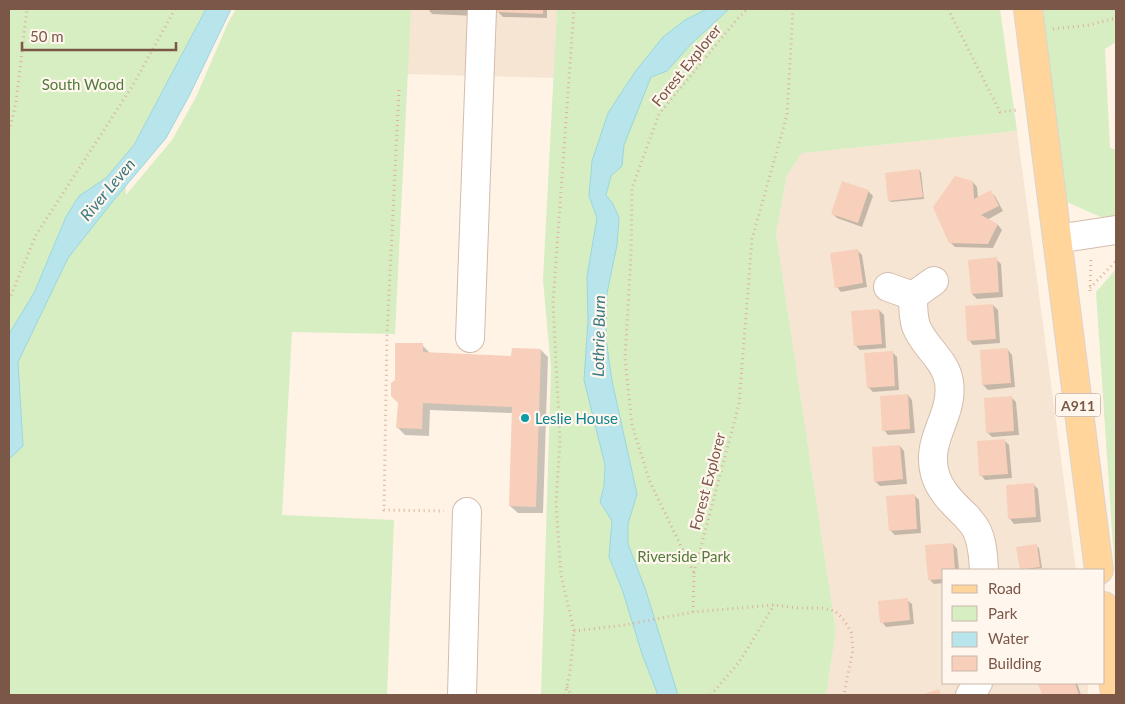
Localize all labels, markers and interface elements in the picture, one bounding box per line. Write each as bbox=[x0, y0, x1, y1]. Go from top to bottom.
scale bar bbox=[22, 20, 176, 52]
street label: Forest Explorer bbox=[647, 20, 725, 110]
text: 50 m bbox=[30, 27, 64, 45]
park label: South Wood bbox=[42, 75, 124, 93]
water label: River Leven bbox=[76, 154, 138, 224]
water label: Lothrie Burn bbox=[588, 295, 608, 377]
road number: A911 bbox=[1056, 394, 1100, 416]
place label: Leslie House bbox=[535, 409, 618, 427]
marker: Leslie House bbox=[519, 412, 531, 424]
street label: Forest Explorer bbox=[685, 430, 729, 532]
park label: Riverside Park bbox=[637, 547, 731, 565]
legend bbox=[942, 569, 1105, 684]
text: Road bbox=[988, 579, 1021, 597]
text: Park bbox=[988, 604, 1018, 622]
text: Water bbox=[988, 629, 1029, 647]
text: Building bbox=[988, 654, 1041, 672]

